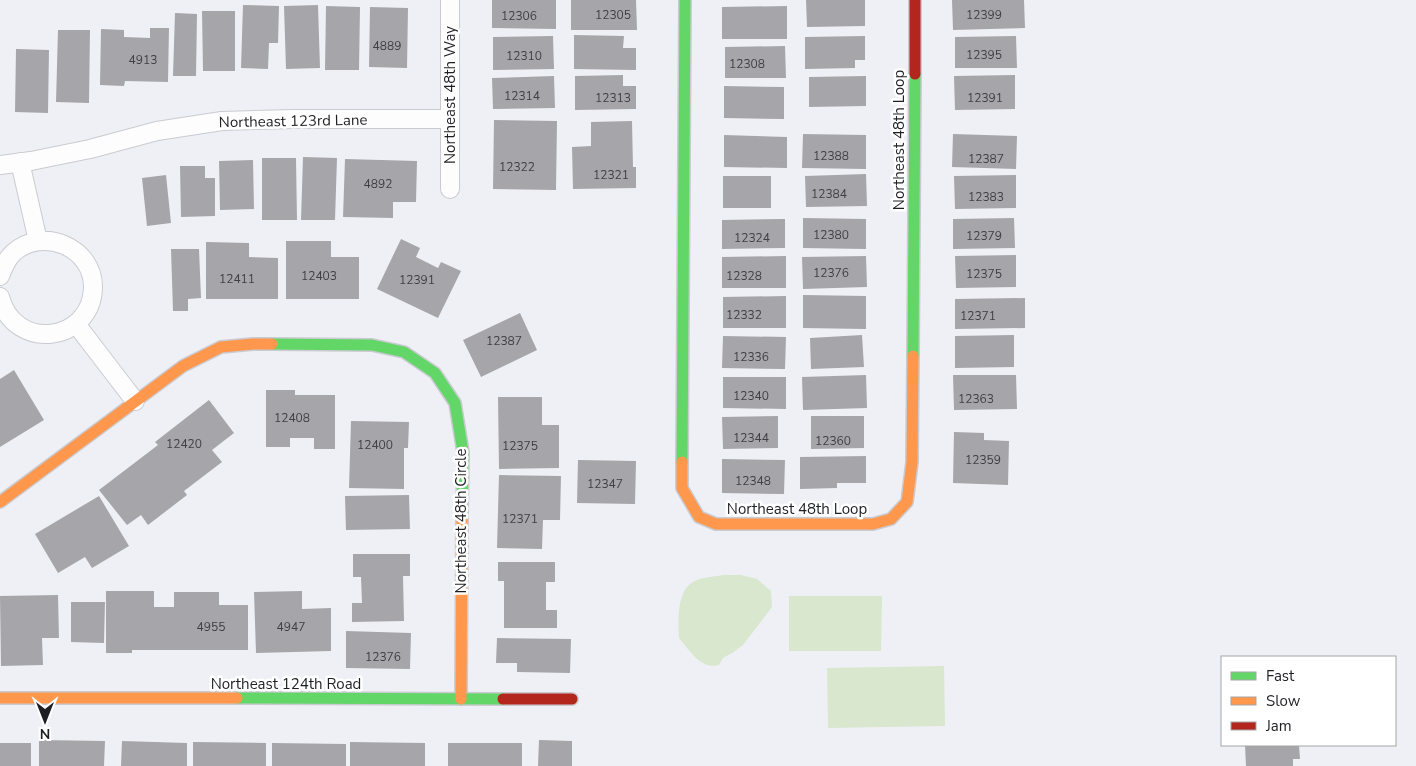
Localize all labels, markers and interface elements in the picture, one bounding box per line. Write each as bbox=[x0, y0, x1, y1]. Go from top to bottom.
house number: 12305 bbox=[595, 7, 631, 23]
house number: 12399 bbox=[966, 7, 1002, 23]
house number: 12306 bbox=[501, 8, 537, 24]
street label: Northeast 48th Way bbox=[440, 26, 460, 164]
house number: 4889 bbox=[373, 38, 401, 54]
house number: 12395 bbox=[966, 47, 1002, 63]
house number: 12310 bbox=[506, 48, 542, 64]
house number: 4913 bbox=[129, 52, 157, 68]
house number: 12308 bbox=[729, 56, 765, 72]
street label: Northeast 48th Loop bbox=[889, 70, 909, 210]
house number: 12314 bbox=[504, 88, 540, 104]
house number: 12313 bbox=[595, 90, 631, 106]
house number: 12391 bbox=[967, 90, 1003, 106]
street label: Northeast 123rd Lane bbox=[219, 110, 367, 132]
house number: 12388 bbox=[813, 148, 849, 164]
house number: 12387 bbox=[968, 151, 1004, 167]
house number: 12322 bbox=[499, 159, 535, 175]
house number: 12321 bbox=[593, 167, 629, 183]
house number: 4892 bbox=[364, 176, 392, 192]
house number: 12384 bbox=[811, 186, 847, 202]
house number: 12383 bbox=[968, 189, 1004, 205]
house number: 12380 bbox=[813, 227, 849, 243]
house number: 12379 bbox=[966, 228, 1002, 244]
house number: 12324 bbox=[734, 230, 770, 246]
house number: 12376 bbox=[813, 265, 849, 281]
house number: 12375 bbox=[966, 266, 1002, 282]
house number: 12403 bbox=[301, 268, 337, 284]
house number: 12328 bbox=[726, 268, 762, 284]
house number: 12411 bbox=[219, 271, 255, 287]
house number: 12391 bbox=[399, 272, 435, 288]
house number: 12332 bbox=[726, 307, 762, 323]
house number: 12371 bbox=[960, 308, 996, 324]
house number: 12387 bbox=[486, 333, 522, 349]
house number: 12336 bbox=[733, 349, 769, 365]
house number: 12340 bbox=[733, 388, 769, 404]
house number: 12363 bbox=[958, 391, 994, 407]
house number: 12408 bbox=[274, 410, 310, 426]
house number: 12344 bbox=[733, 430, 769, 446]
house number: 12360 bbox=[815, 433, 851, 449]
house number: 12420 bbox=[166, 436, 202, 452]
house number: 12400 bbox=[357, 437, 393, 453]
house number: 12375 bbox=[502, 438, 538, 454]
street label: Northeast 48th Circle bbox=[451, 449, 471, 593]
house number: 12359 bbox=[965, 452, 1001, 468]
house number: 12348 bbox=[735, 473, 771, 489]
house number: 12347 bbox=[587, 476, 623, 492]
street label: Northeast 48th Loop bbox=[727, 499, 867, 519]
house number: 12371 bbox=[502, 511, 538, 527]
house number: 4955 bbox=[197, 619, 225, 635]
house number: 4947 bbox=[277, 619, 305, 635]
house number: 12376 bbox=[365, 649, 401, 665]
legend bbox=[1221, 656, 1396, 746]
text: Fast bbox=[1266, 666, 1295, 686]
street label: Northeast 124th Road bbox=[211, 674, 361, 694]
text: Slow bbox=[1266, 691, 1301, 711]
north arrow bbox=[20, 696, 70, 746]
text: Jam bbox=[1265, 716, 1292, 736]
text: N bbox=[40, 724, 50, 743]

